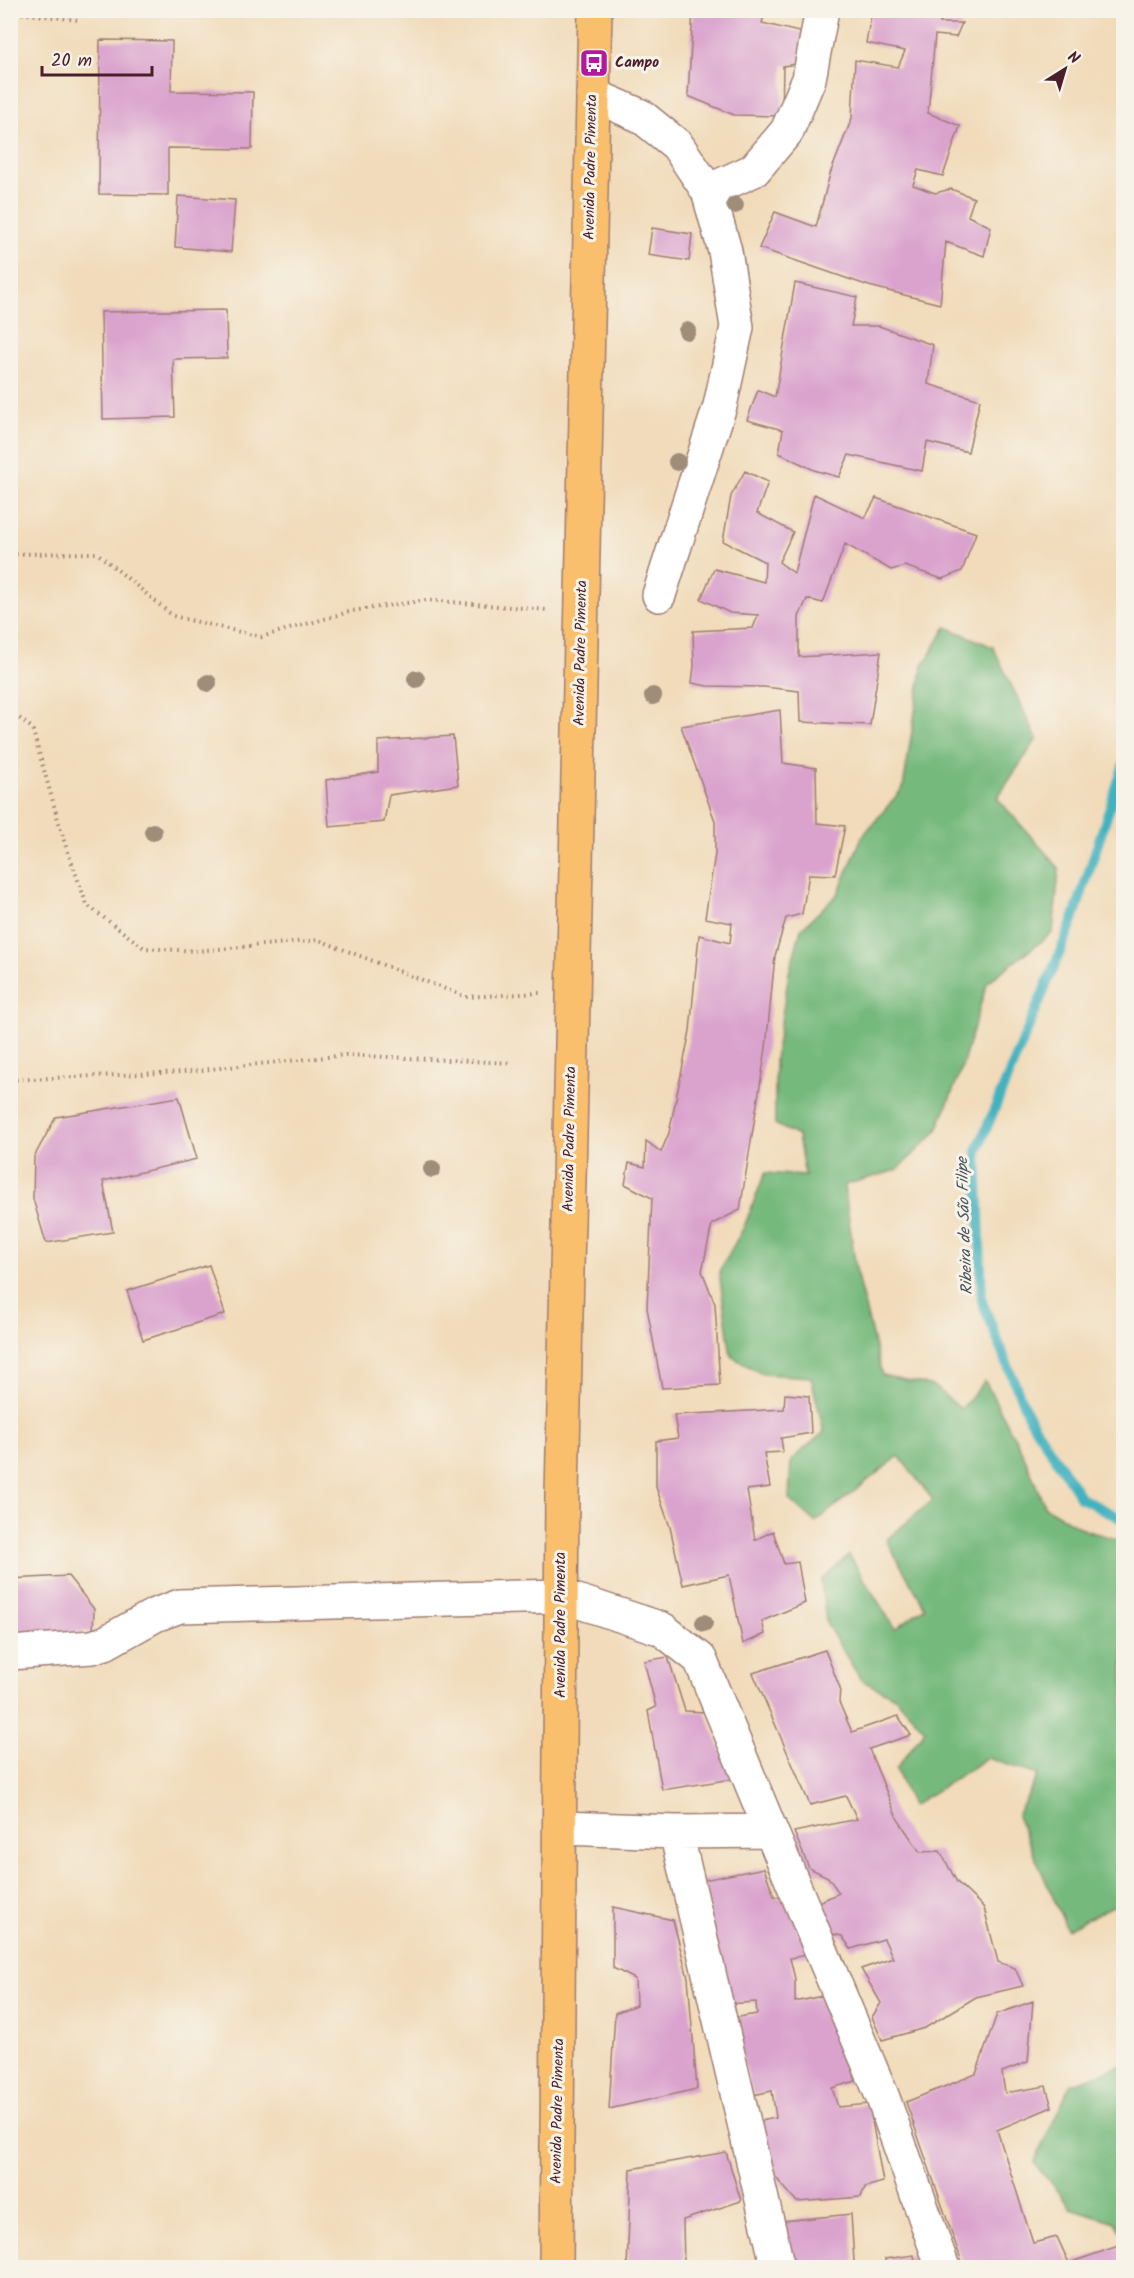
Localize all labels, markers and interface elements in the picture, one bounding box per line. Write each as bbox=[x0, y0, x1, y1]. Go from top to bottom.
scale bar bbox=[42, 39, 152, 77]
north arrow bbox=[1035, 39, 1095, 99]
text: N bbox=[1062, 45, 1085, 71]
text: 20 m bbox=[51, 47, 92, 76]
bus stop icon: Campo bbox=[578, 47, 610, 79]
place label: Campo bbox=[615, 51, 659, 75]
street label: Avenida Padre Pimenta bbox=[578, 94, 604, 240]
street label: Avenida Padre Pimenta bbox=[568, 580, 594, 726]
street label: Avenida Padre Pimenta bbox=[557, 1066, 583, 1212]
water label: Ribeira de São Filipe bbox=[950, 1155, 980, 1295]
street label: Avenida Padre Pimenta bbox=[549, 1552, 573, 1698]
street label: Avenida Padre Pimenta bbox=[545, 2038, 571, 2184]

